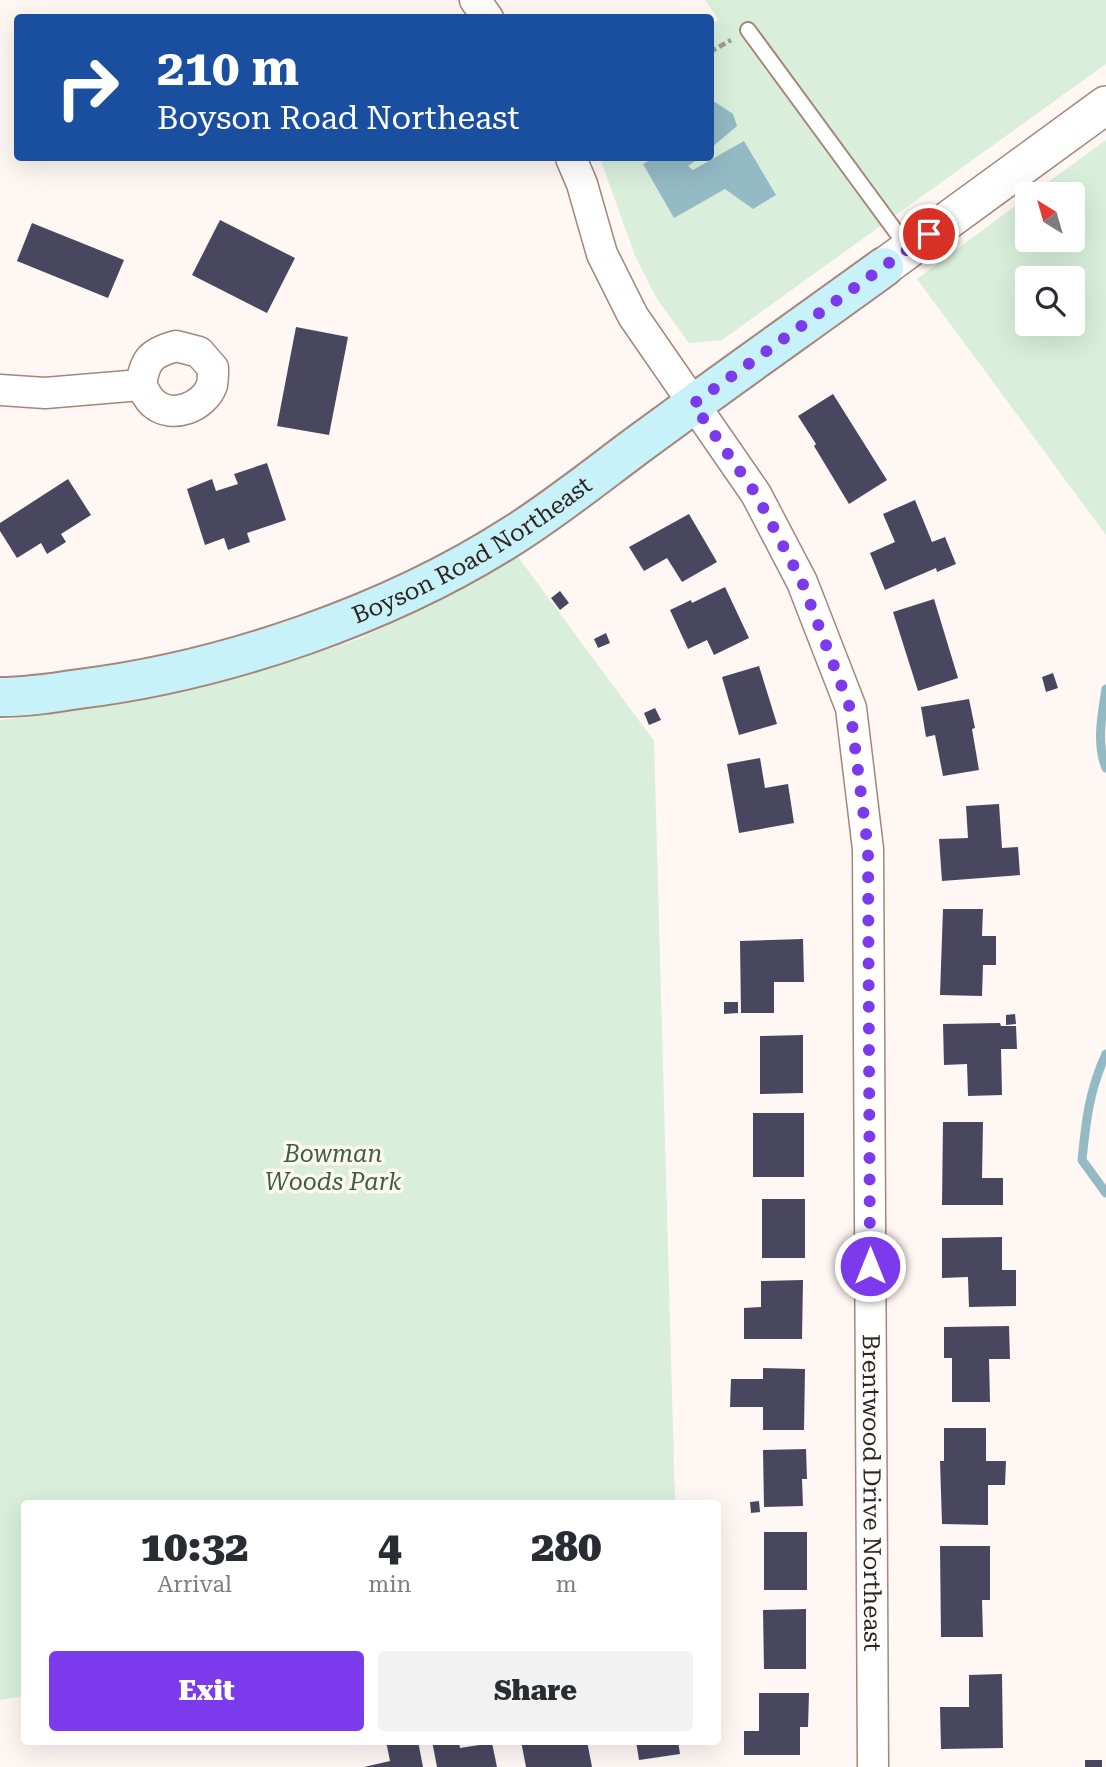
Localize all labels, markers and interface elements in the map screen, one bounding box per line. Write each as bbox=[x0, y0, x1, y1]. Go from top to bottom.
text: 210 m bbox=[157, 40, 299, 97]
icon: right bbox=[42, 42, 133, 133]
text: Boyson Road Northeast bbox=[157, 99, 519, 137]
north arrow bbox=[1015, 182, 1085, 252]
map controls bbox=[1015, 182, 1085, 336]
pin bbox=[899, 204, 959, 264]
icon: arrive bbox=[910, 215, 948, 253]
button: search bbox=[1015, 266, 1085, 336]
street label: Boyson Road Northeast bbox=[348, 471, 597, 630]
park label: Bowman Woods Park bbox=[265, 1140, 401, 1196]
position arrow bbox=[833, 1229, 907, 1303]
street label: Brentwood Drive Northeast bbox=[857, 1334, 886, 1652]
text: 10:32 bbox=[141, 1522, 249, 1571]
text: 4 bbox=[378, 1522, 402, 1571]
text: 280 bbox=[531, 1522, 601, 1571]
text: Arrival bbox=[157, 1571, 232, 1598]
text: min bbox=[368, 1571, 411, 1598]
text: m bbox=[556, 1571, 577, 1598]
button: Exit bbox=[49, 1651, 364, 1731]
button: Share bbox=[378, 1651, 693, 1731]

